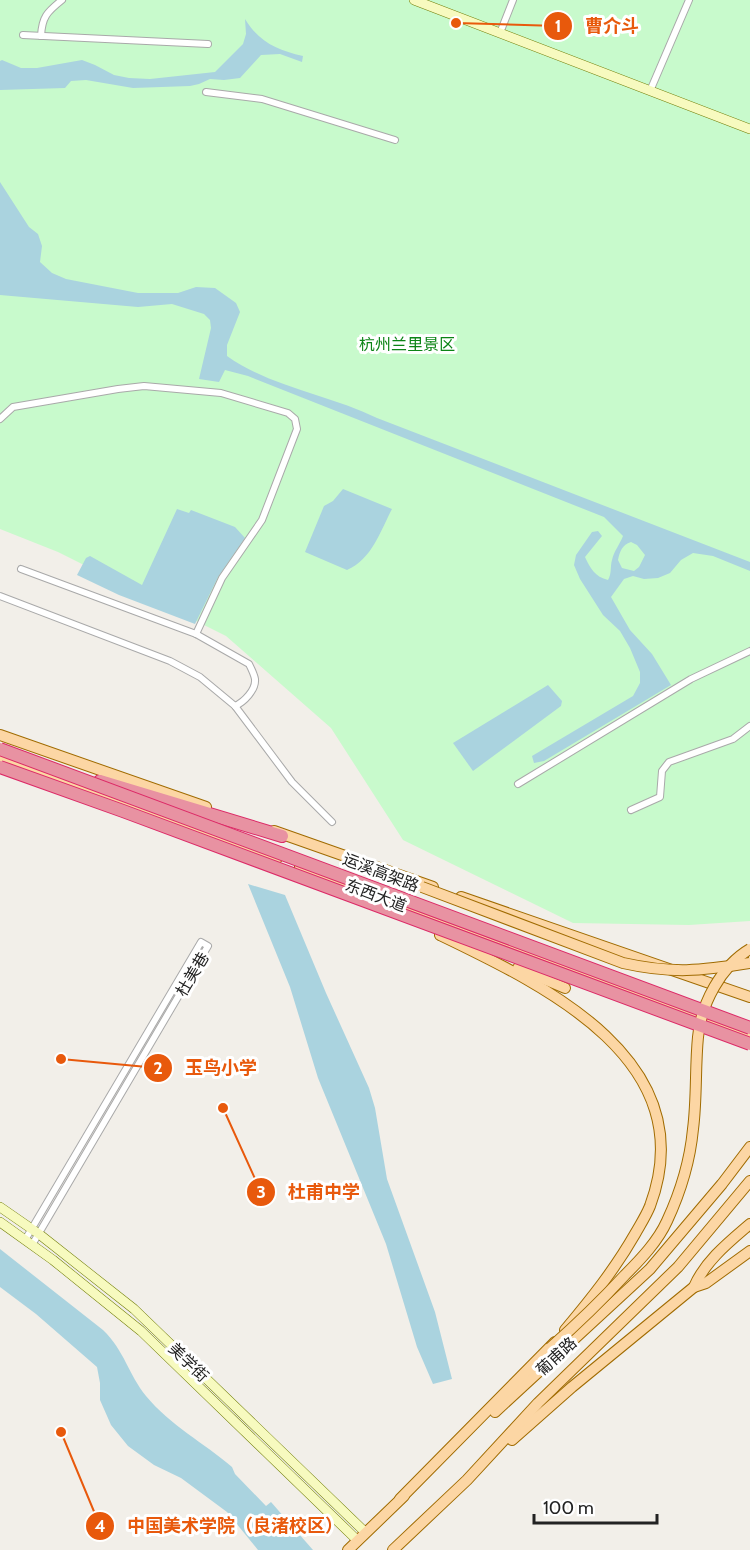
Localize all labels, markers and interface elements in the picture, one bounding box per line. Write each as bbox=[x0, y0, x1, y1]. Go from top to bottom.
callout: 曹介斗 bbox=[543, 8, 651, 44]
text: 1 bbox=[555, 15, 561, 37]
text: 曹介斗 bbox=[585, 15, 639, 37]
park label: 杭州兰里景区 bbox=[359, 335, 455, 354]
street label: 运溪高架路 bbox=[340, 849, 422, 896]
street label: 东西大道 bbox=[343, 875, 409, 916]
street label: 杜美巷 bbox=[172, 949, 213, 1000]
callout: 玉鸟小学 bbox=[143, 1050, 269, 1086]
text: 2 bbox=[153, 1057, 163, 1079]
text: 玉鸟小学 bbox=[185, 1057, 257, 1079]
callout: 杜甫中学 bbox=[246, 1174, 372, 1210]
text: 3 bbox=[256, 1181, 266, 1203]
text: 杜甫中学 bbox=[288, 1181, 360, 1203]
street label: 葡甫路 bbox=[532, 1333, 580, 1380]
street label: 美学街 bbox=[165, 1339, 213, 1386]
scale bar bbox=[534, 1487, 657, 1525]
text: 100 m bbox=[543, 1497, 594, 1519]
callout: 中国美术学院（良渚校区） bbox=[85, 1508, 355, 1544]
text: 4 bbox=[94, 1515, 106, 1537]
text: 中国美术学院（良渚校区） bbox=[127, 1515, 343, 1537]

